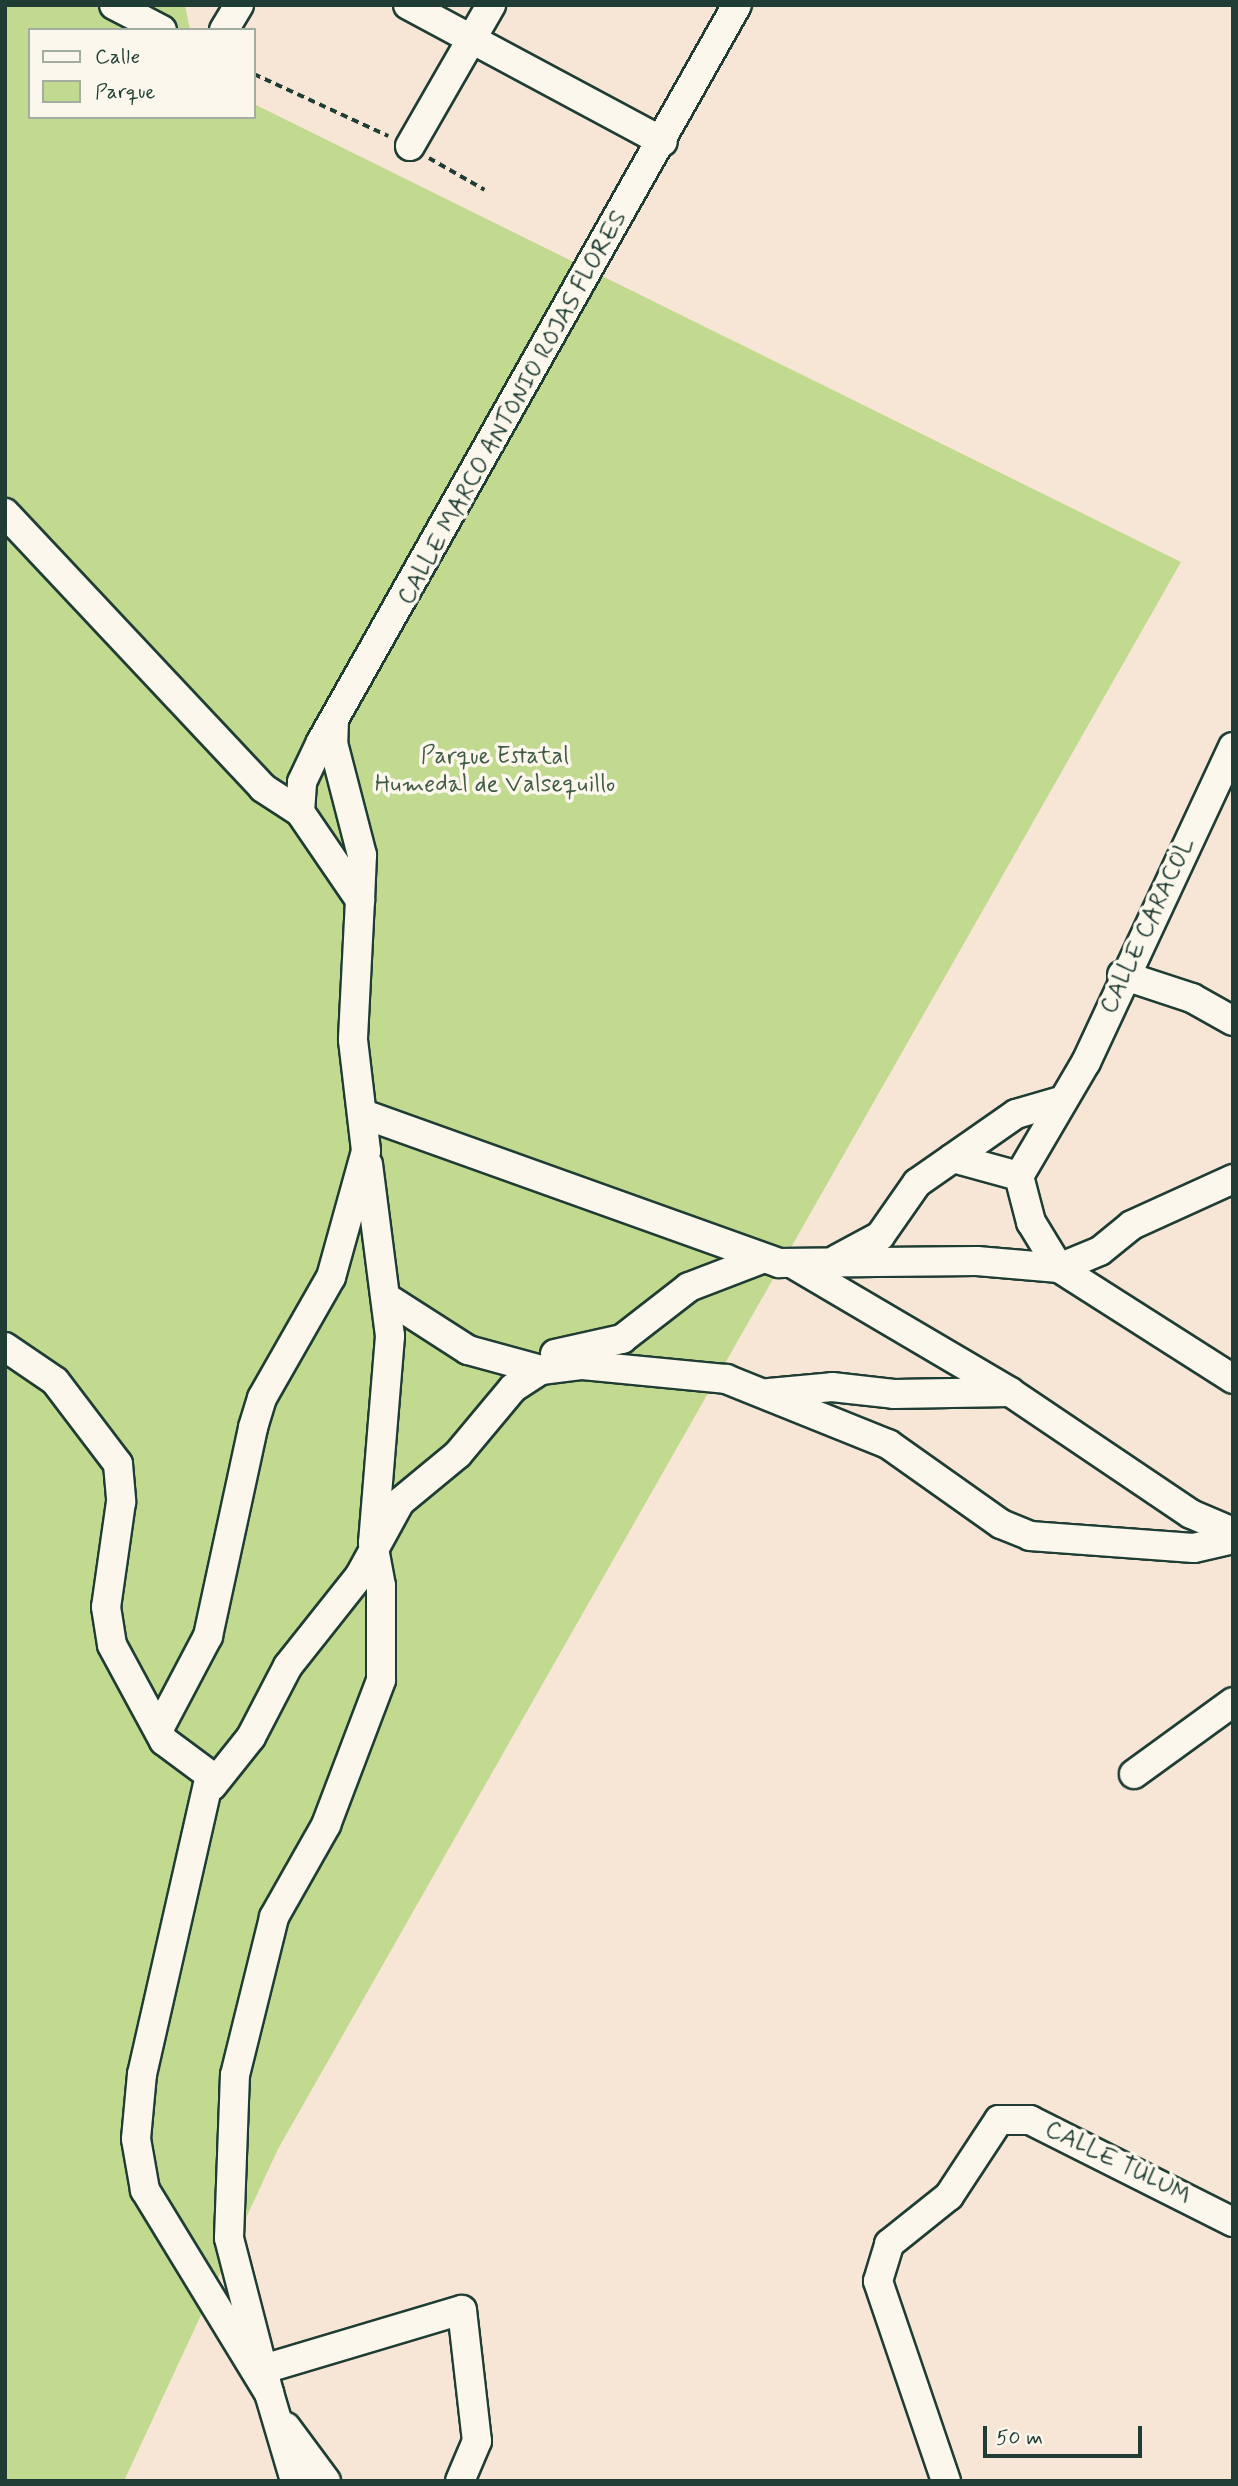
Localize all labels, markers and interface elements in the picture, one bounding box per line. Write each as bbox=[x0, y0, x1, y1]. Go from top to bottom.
legend bbox=[28, 28, 256, 119]
text: Calle bbox=[95, 43, 140, 71]
text: Parque bbox=[95, 78, 155, 106]
street label: CALLE MARCO ANTONIO ROJAS FLORES bbox=[393, 207, 633, 609]
park label: Parque Estatal Humedal de Valsequillo bbox=[378, 743, 612, 799]
street label: CALLE CARACOL bbox=[1095, 834, 1201, 1018]
street label: CALLE TULUM bbox=[1040, 2115, 1196, 2211]
scale bar bbox=[986, 2412, 1145, 2456]
text: 50 m bbox=[996, 2424, 1043, 2452]

